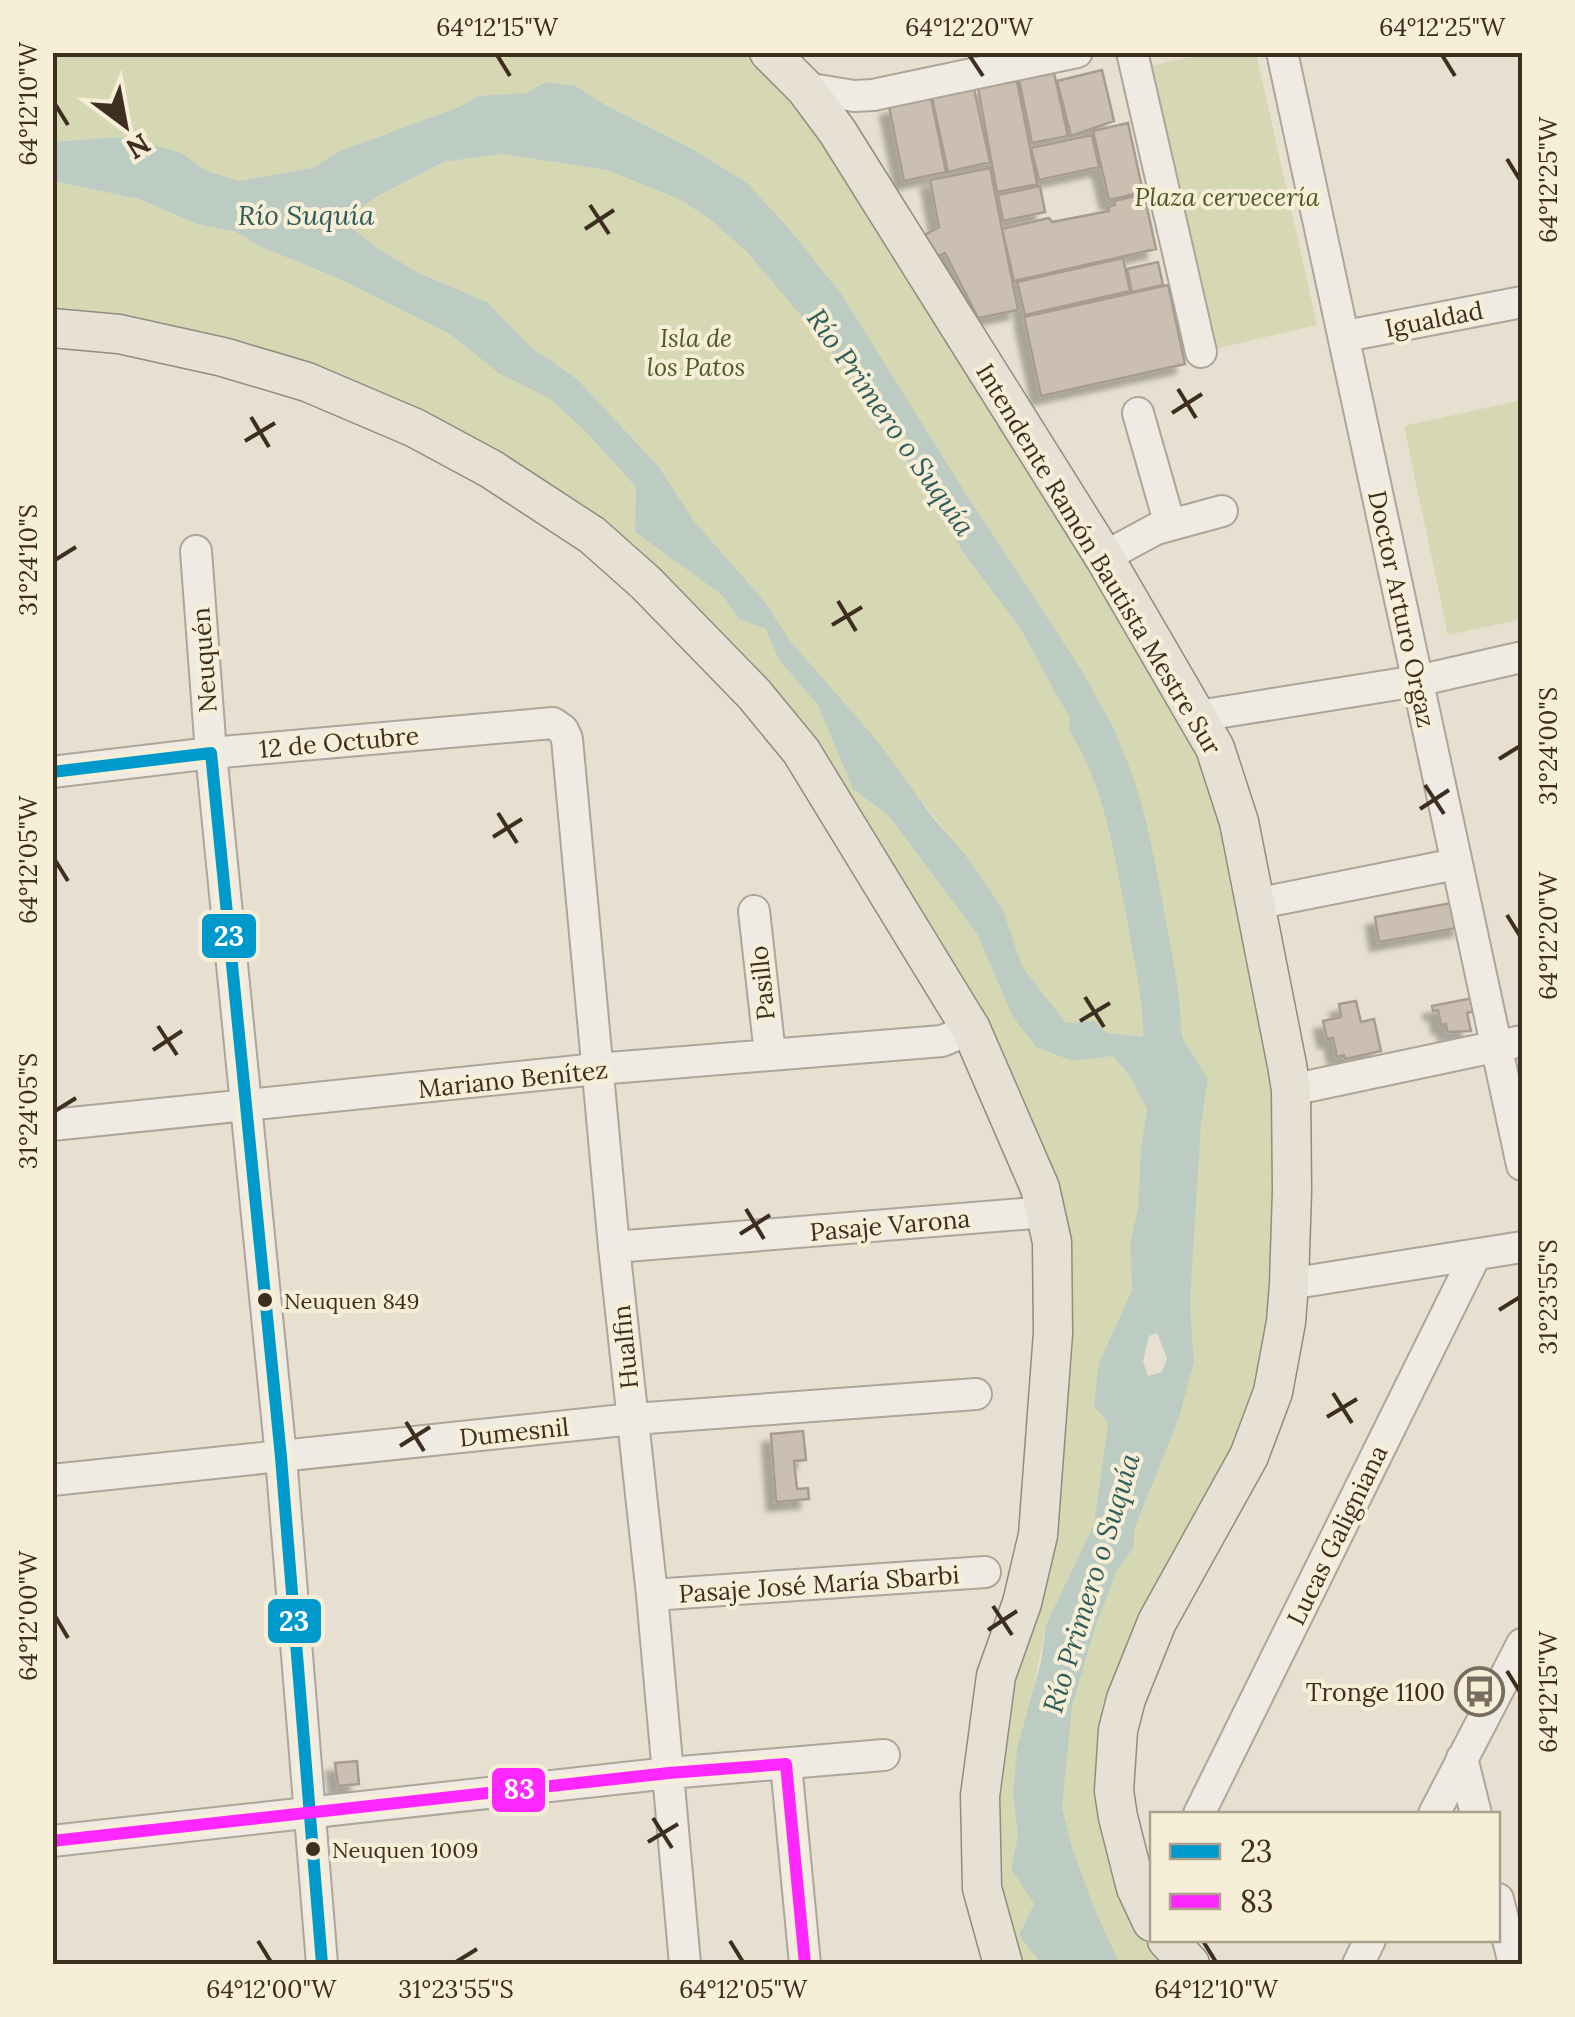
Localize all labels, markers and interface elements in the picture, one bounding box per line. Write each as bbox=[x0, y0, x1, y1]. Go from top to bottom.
text: 64°12'15"W bbox=[436, 11, 559, 43]
text: 64°12'20"W bbox=[905, 11, 1034, 43]
text: 64°12'25"W bbox=[1379, 11, 1506, 43]
text: 64°12'10"W bbox=[12, 41, 44, 166]
north arrow bbox=[75, 75, 175, 175]
text: 64°12'25"W bbox=[1532, 116, 1564, 243]
text: N bbox=[120, 125, 157, 167]
park label: Plaza cervecería bbox=[1135, 181, 1320, 213]
water label: Río Suquía bbox=[238, 197, 375, 233]
street label: Igualdad bbox=[1382, 294, 1486, 344]
water label: Río Primero o Suquía bbox=[799, 301, 983, 543]
park label: Isla de los Patos bbox=[647, 322, 745, 383]
street label: Intendente Ramón Bautista Mestre Sur bbox=[969, 358, 1229, 761]
street label: Doctor Arturo Orgaz bbox=[1361, 488, 1443, 730]
text: 31°24'10"S bbox=[12, 504, 44, 616]
street label: Neuquén bbox=[184, 606, 224, 714]
text: 31°24'00"S bbox=[1532, 687, 1564, 805]
street label: 12 de Octubre bbox=[258, 719, 420, 765]
text: 64°12'05"W bbox=[12, 795, 44, 924]
text: 64°12'20"W bbox=[1532, 871, 1564, 1000]
line badge: 23 bbox=[200, 912, 258, 960]
text: 23 bbox=[214, 918, 244, 954]
street label: Pasillo bbox=[742, 944, 782, 1022]
text: 31°24'05"S bbox=[12, 1053, 44, 1169]
street label: Mariano Benítez bbox=[417, 1053, 609, 1105]
street label: Pasaje Varona bbox=[808, 1202, 972, 1248]
text: 31°23'55"S bbox=[1532, 1239, 1564, 1355]
place label: Neuquen 849 bbox=[284, 1287, 419, 1315]
marker: Neuquen 849 bbox=[255, 1290, 275, 1310]
street label: Hualfin bbox=[605, 1303, 645, 1391]
street label: Dumesnil bbox=[458, 1410, 570, 1454]
street label: Lucas Galigniana bbox=[1280, 1440, 1394, 1630]
water label: Río Primero o Suquía bbox=[1034, 1448, 1148, 1717]
text: 64°12'00"W bbox=[12, 1550, 44, 1681]
street label: Pasaje José María Sbarbi bbox=[677, 1558, 961, 1610]
line badge: 23 bbox=[266, 1597, 323, 1645]
text: 23 bbox=[279, 1603, 309, 1639]
text: 64°12'15"W bbox=[1532, 1630, 1564, 1753]
bus stop icon: Tronge 1100 bbox=[1454, 1666, 1506, 1718]
place label: Tronge 1100 bbox=[1306, 1676, 1445, 1708]
line badge: 83 bbox=[490, 1766, 547, 1814]
text: 83 bbox=[503, 1771, 535, 1807]
legend bbox=[1150, 1812, 1500, 1942]
text: 23 bbox=[1240, 1832, 1272, 1870]
place label: Neuquen 1009 bbox=[332, 1836, 479, 1864]
marker: Neuquen 1009 bbox=[303, 1839, 323, 1859]
text: 83 bbox=[1240, 1882, 1274, 1920]
text: 64°12'00"W bbox=[206, 1973, 337, 2005]
text: 31°23'55"S bbox=[398, 1973, 514, 2005]
text: 64°12'05"W bbox=[679, 1973, 808, 2005]
text: 64°12'10"W bbox=[1154, 1973, 1279, 2005]

